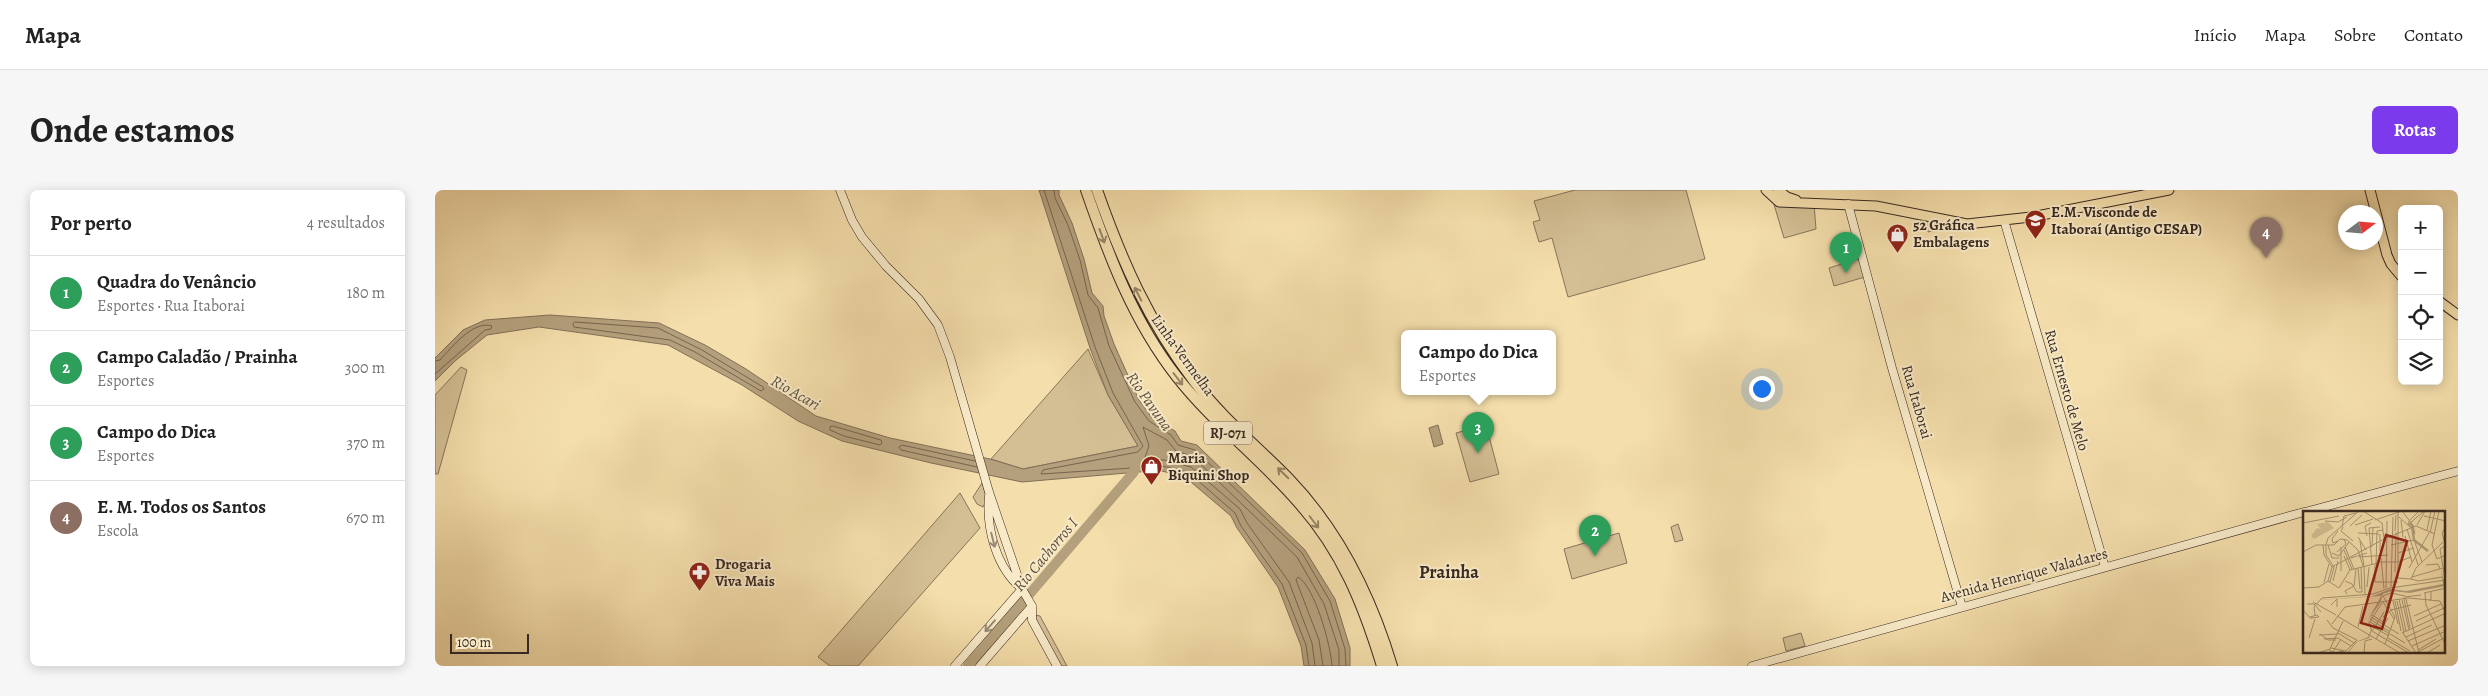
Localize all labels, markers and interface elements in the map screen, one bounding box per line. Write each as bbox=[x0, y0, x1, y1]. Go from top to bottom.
text: Mapa bbox=[25, 19, 81, 51]
text: Início bbox=[2194, 23, 2237, 47]
text: Mapa bbox=[2265, 23, 2306, 47]
text: Sobre bbox=[2334, 23, 2376, 47]
text: Contato bbox=[2404, 23, 2463, 47]
text: Onde estamos bbox=[30, 106, 235, 154]
button: Rotas bbox=[2372, 106, 2458, 154]
place label: E.M. Visconde de Itaboraí (Antigo CESAP) bbox=[2051, 202, 2202, 239]
north arrow bbox=[2338, 205, 2383, 250]
map controls bbox=[2398, 205, 2443, 385]
button: + bbox=[2398, 205, 2443, 250]
text: Por perto bbox=[50, 209, 132, 237]
school or university icon: E.M. Visconde de Itaboraí (Antigo CESAP) bbox=[2023, 209, 2047, 240]
text: 4 resultados bbox=[307, 212, 385, 234]
place label: 52 Gráfica Embalagens bbox=[1913, 215, 1989, 252]
pin: 4 bbox=[2250, 217, 2282, 258]
shop icon: 52 Gráfica Embalagens bbox=[1885, 222, 1909, 253]
one-way arrow bbox=[1098, 228, 1107, 243]
pin: 1 bbox=[1830, 232, 1862, 273]
button: − bbox=[2398, 250, 2443, 295]
text: Quadra do Venâncio bbox=[97, 269, 256, 295]
text: 1 bbox=[63, 282, 69, 304]
text: 180 m bbox=[347, 282, 385, 304]
one-way arrow bbox=[1133, 286, 1143, 301]
text: Esportes · Rua Itaborai bbox=[97, 295, 245, 317]
button: locate bbox=[2398, 295, 2443, 340]
street label: Linha Vermelha bbox=[1147, 310, 1219, 400]
street label: Rua Ernesto de Melo bbox=[2040, 327, 2094, 453]
popup bbox=[1401, 330, 1556, 395]
text: Campo do Dica bbox=[1419, 339, 1538, 365]
button: layers bbox=[2398, 340, 2443, 385]
text: Campo Caladão / Prainha bbox=[97, 344, 298, 370]
text: 2 bbox=[62, 357, 70, 379]
text: 300 m bbox=[345, 357, 385, 379]
street label: Rua Itaborai bbox=[1897, 363, 1937, 441]
text: Esportes bbox=[1419, 365, 1476, 387]
water label: Rio Pavuna bbox=[1121, 368, 1178, 436]
text: Esportes bbox=[97, 370, 154, 392]
water label: Rio Acari bbox=[767, 370, 824, 416]
one-way arrow bbox=[1173, 372, 1184, 385]
your location bbox=[1749, 376, 1775, 402]
pin: 3 bbox=[1462, 412, 1494, 453]
text: Campo do Dica bbox=[97, 419, 216, 445]
road number: RJ-071 bbox=[1204, 422, 1252, 444]
text: 3 bbox=[63, 432, 69, 454]
text: 370 m bbox=[347, 432, 385, 454]
text: Esportes bbox=[97, 445, 154, 467]
place label: Maria Biquini Shop bbox=[1168, 448, 1249, 485]
shop icon: Maria Biquini Shop bbox=[1140, 455, 1164, 486]
one-way arrow bbox=[1277, 467, 1290, 479]
text: E. M. Todos os Santos bbox=[97, 494, 266, 520]
text: 4 bbox=[62, 507, 70, 529]
text: 670 m bbox=[346, 507, 385, 529]
inset map bbox=[2303, 511, 2445, 653]
water label: Rio Cachorros I bbox=[1008, 513, 1083, 596]
one-way arrow bbox=[1309, 515, 1319, 529]
pin: 2 bbox=[1579, 515, 1611, 556]
text: Escola bbox=[97, 520, 139, 542]
one-way arrow bbox=[989, 532, 999, 548]
street label: Avenida Henrique Valadares bbox=[1937, 543, 2110, 607]
place label: Drogaria Viva Mais bbox=[714, 554, 775, 591]
district label: Prainha bbox=[1419, 560, 1479, 584]
pharmacy icon: Drogaria Viva Mais bbox=[687, 561, 711, 592]
one-way arrow bbox=[984, 620, 996, 633]
scale bar bbox=[450, 631, 529, 654]
text: 100 m bbox=[457, 633, 491, 652]

